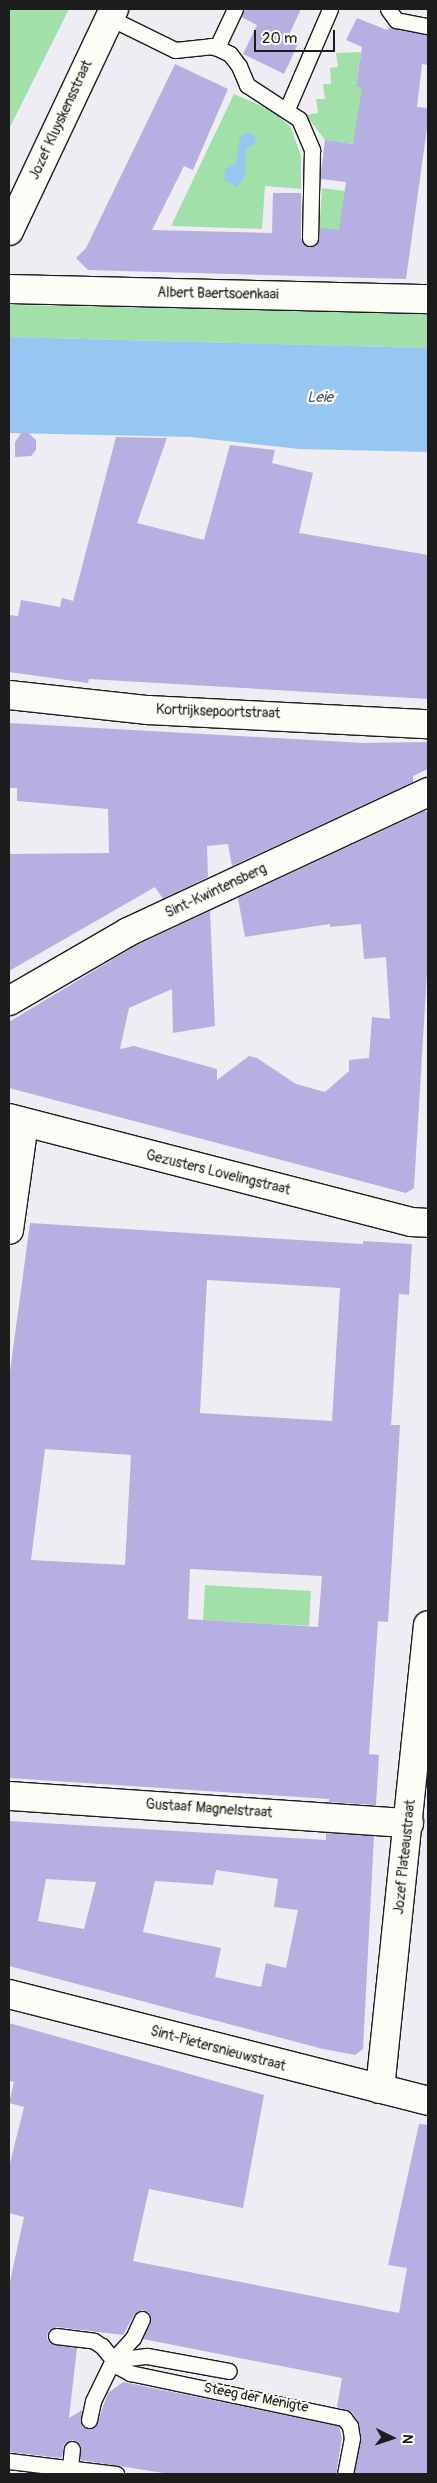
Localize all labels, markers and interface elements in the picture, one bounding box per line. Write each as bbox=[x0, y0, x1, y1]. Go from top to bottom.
scale bar bbox=[257, 20, 338, 52]
text: 20 m bbox=[262, 29, 297, 48]
street label: Jozef Kluyskensstraat bbox=[26, 58, 96, 182]
street label: Albert Baertsoenkaai bbox=[157, 285, 279, 303]
water label: Leie bbox=[307, 389, 333, 407]
street label: Kortrijksepoortstraat bbox=[156, 701, 280, 723]
street label: Sint-Kwintensberg bbox=[163, 860, 269, 922]
street label: Gezusters Lovelingstraat bbox=[144, 1147, 292, 1199]
street label: Gustaaf Magnelstraat bbox=[145, 1796, 273, 1822]
street label: Jozef Plateaustraat bbox=[391, 1799, 419, 1915]
street label: Sint-Pietersnieuwstraat bbox=[148, 2023, 288, 2075]
street label: Steeg der Menigte bbox=[202, 2380, 310, 2416]
north arrow bbox=[367, 2413, 417, 2463]
text: N bbox=[399, 2434, 416, 2444]

